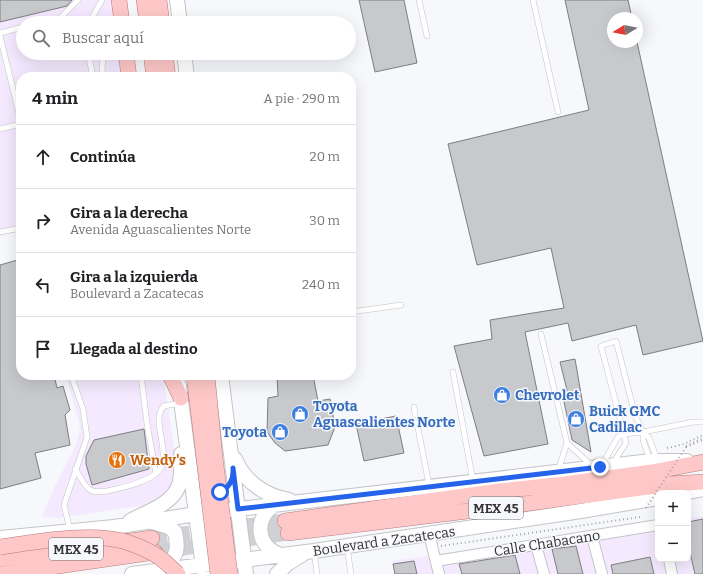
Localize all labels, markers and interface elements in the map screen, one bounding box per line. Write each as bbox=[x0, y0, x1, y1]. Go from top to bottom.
north arrow bbox=[607, 12, 643, 48]
search box bbox=[16, 16, 356, 60]
icon: search bbox=[30, 27, 52, 49]
text: Buscar aquí bbox=[62, 29, 144, 47]
text: 4 min bbox=[32, 88, 78, 109]
text: A pie · 290 m bbox=[263, 91, 340, 106]
icon: ahead bbox=[32, 146, 54, 168]
text: Continúa bbox=[70, 148, 136, 166]
text: 20 m bbox=[310, 149, 340, 164]
text: Gira a la derecha bbox=[70, 204, 188, 222]
icon: right bbox=[32, 210, 54, 232]
text: 30 m bbox=[309, 213, 340, 228]
text: Avenida Aguascalientes Norte bbox=[70, 222, 251, 237]
text: Gira a la izquierda bbox=[70, 268, 198, 286]
icon: left bbox=[32, 274, 54, 296]
text: 240 m bbox=[302, 277, 340, 292]
text: Boulevard a Zacatecas bbox=[70, 286, 204, 301]
icon: arrive bbox=[32, 338, 54, 360]
text: Llegada al destino bbox=[70, 340, 198, 358]
shop icon: Chevrolet bbox=[492, 385, 512, 405]
place label: Chevrolet bbox=[515, 387, 580, 404]
place label: Toyota Aguascalientes Norte bbox=[313, 398, 456, 431]
place label: Buick GMC Cadillac bbox=[589, 403, 660, 436]
shop icon: Toyota Aguascalientes Norte bbox=[290, 404, 310, 424]
shop icon: Buick GMC Cadillac bbox=[566, 409, 586, 429]
shop icon: Toyota bbox=[270, 422, 290, 442]
place label: Toyota bbox=[222, 424, 267, 441]
restaurant icon: Wendy's bbox=[107, 450, 127, 470]
place label: Wendy's bbox=[130, 452, 186, 469]
route end bbox=[591, 458, 609, 476]
route start bbox=[211, 483, 229, 501]
map controls bbox=[655, 490, 691, 562]
button: + bbox=[655, 490, 691, 526]
road number: MEX 45 bbox=[469, 497, 523, 519]
street label: Boulevard a Zacatecas bbox=[312, 523, 456, 560]
button: − bbox=[655, 526, 691, 562]
street label: Calle Chabacano bbox=[493, 527, 601, 560]
road number: MEX 45 bbox=[49, 538, 103, 560]

